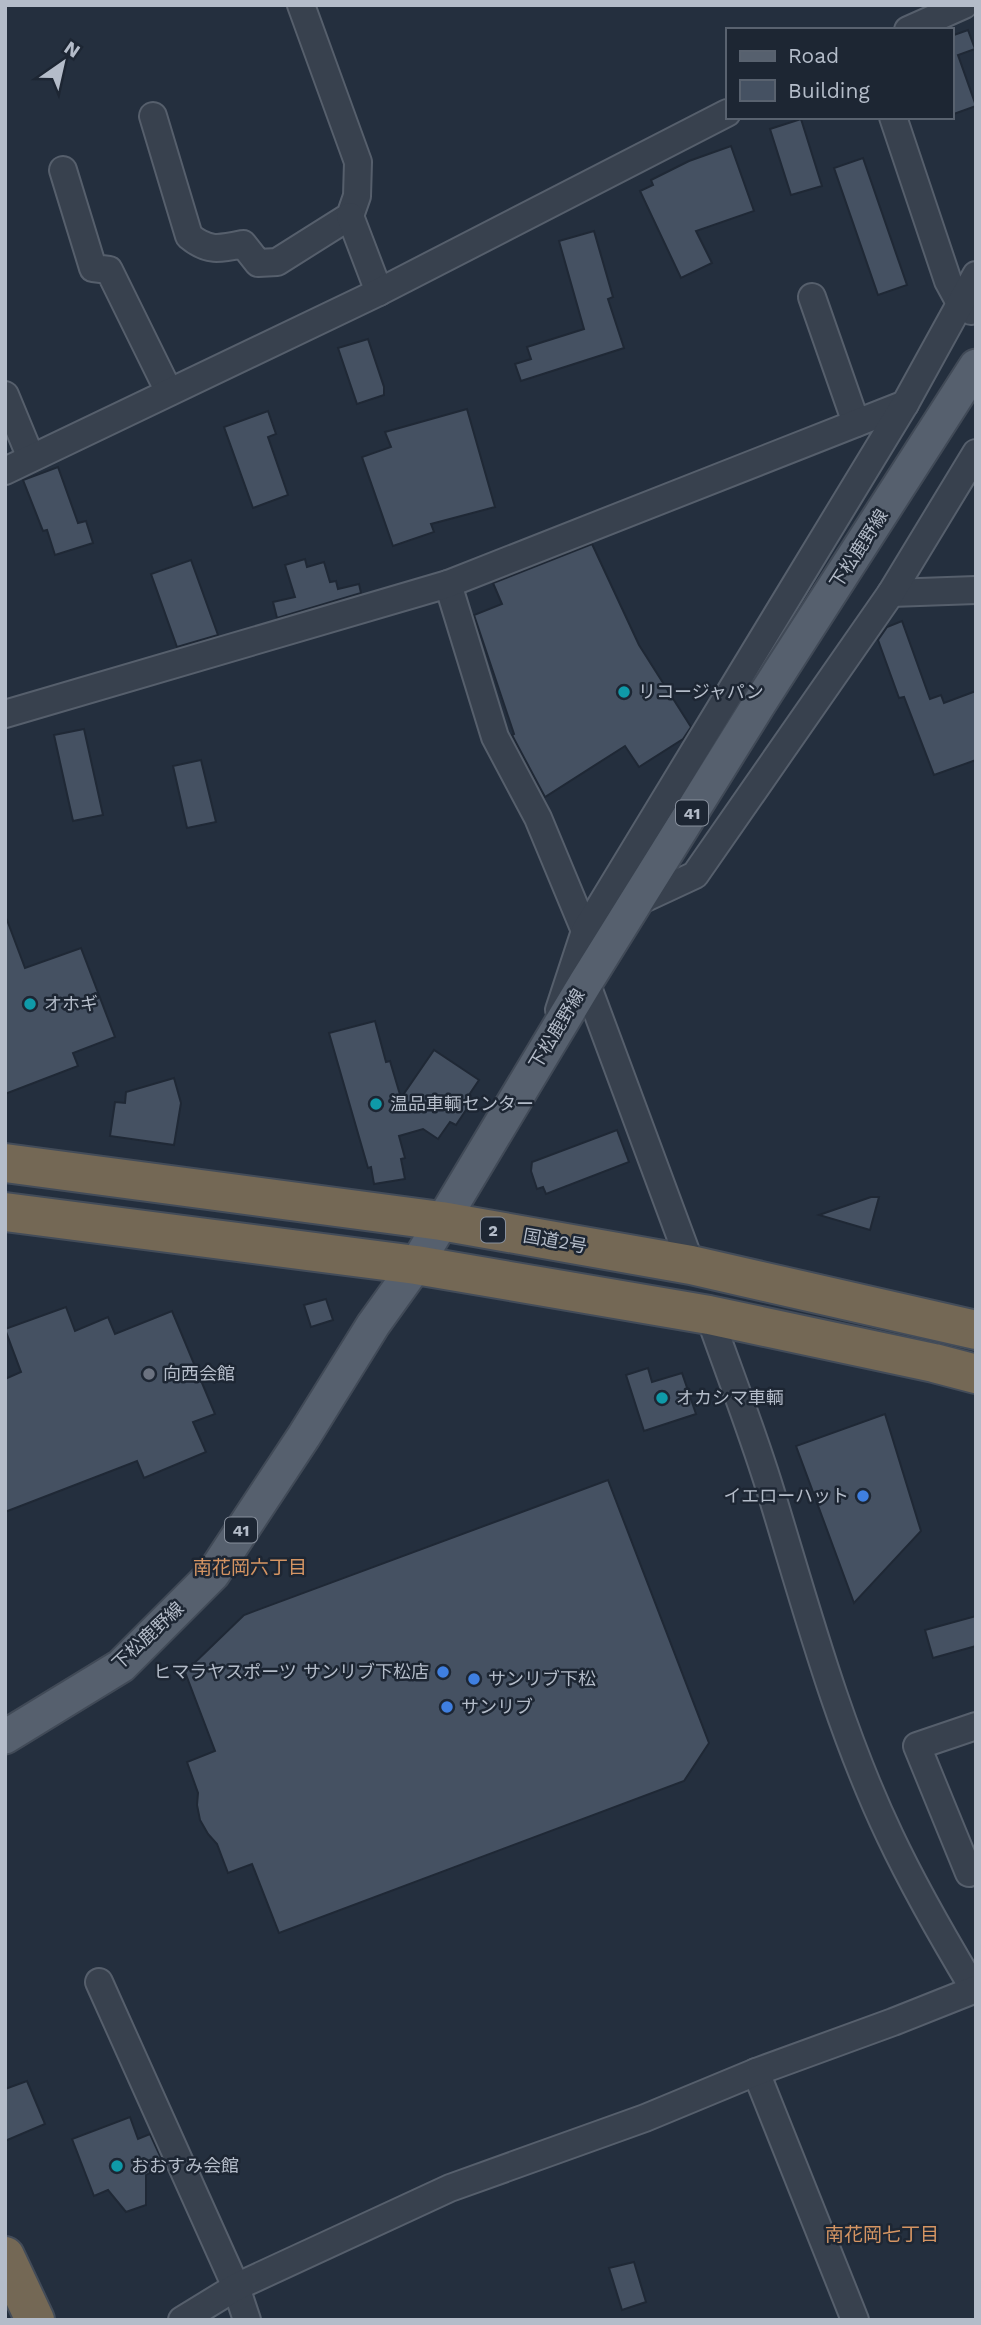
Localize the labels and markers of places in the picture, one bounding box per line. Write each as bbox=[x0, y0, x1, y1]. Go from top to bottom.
place label: リコージャパン bbox=[638, 681, 764, 702]
marker: リコージャパン bbox=[616, 684, 632, 700]
place label: オホギ bbox=[44, 993, 98, 1014]
marker: オホギ bbox=[22, 996, 38, 1012]
place label: 温品車輌センター bbox=[390, 1093, 534, 1114]
marker: 温品車輌センター bbox=[368, 1096, 384, 1112]
place label: 向西会館 bbox=[163, 1363, 235, 1384]
marker: 向西会館 bbox=[141, 1366, 157, 1382]
place label: オカシマ車輌 bbox=[676, 1387, 784, 1408]
marker: オカシマ車輌 bbox=[654, 1390, 670, 1406]
place label: イエローハット bbox=[724, 1485, 849, 1506]
marker: イエローハット bbox=[855, 1488, 871, 1504]
place label: ヒマラヤスポーツ サンリブ下松店 bbox=[153, 1661, 429, 1682]
marker: ヒマラヤスポーツ サンリブ下松店 bbox=[435, 1664, 451, 1680]
place label: サンリブ下松 bbox=[488, 1668, 596, 1689]
marker: サンリブ下松 bbox=[466, 1671, 482, 1687]
place label: サンリブ bbox=[461, 1696, 533, 1717]
marker: サンリブ bbox=[439, 1699, 455, 1715]
place label: おおすみ会館 bbox=[131, 2155, 239, 2176]
marker: おおすみ会館 bbox=[109, 2158, 125, 2174]

